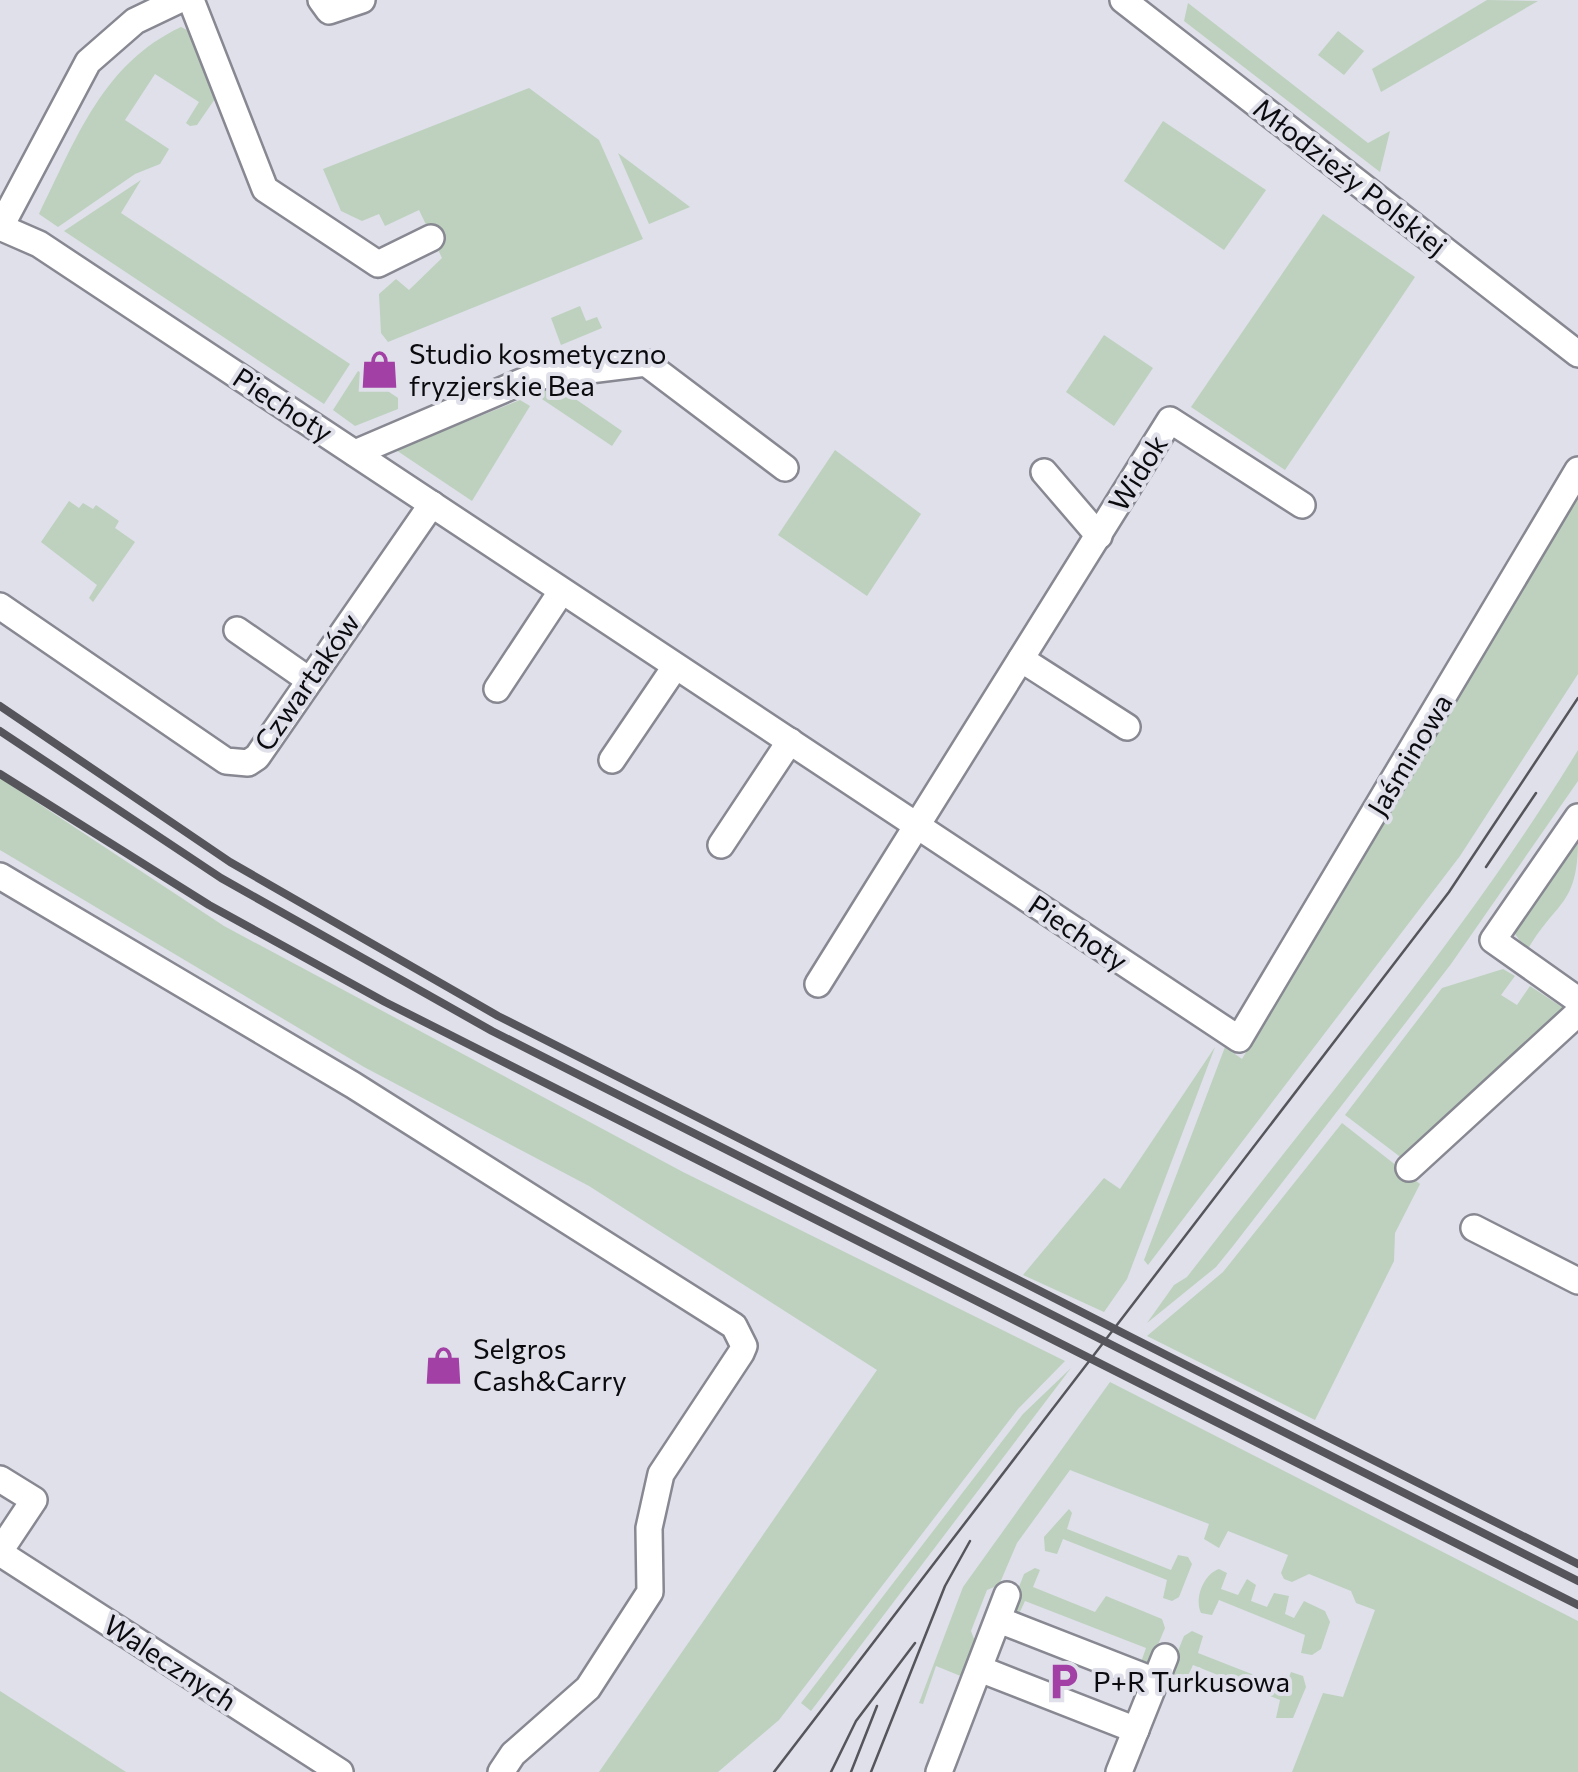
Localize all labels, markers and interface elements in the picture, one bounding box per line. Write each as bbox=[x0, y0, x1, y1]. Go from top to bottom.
street label: Młodzieży Polskiej bbox=[1247, 90, 1454, 262]
place label: Studio kosmetyczno fryzjerskie Bea bbox=[409, 336, 666, 402]
shop icon: Studio kosmetyczno fryzjerskie Bea bbox=[358, 349, 400, 391]
street label: Piechoty bbox=[227, 359, 340, 449]
street label: Widok bbox=[1101, 428, 1174, 517]
street label: Czwartaków bbox=[246, 606, 366, 757]
street label: Jaśminowa bbox=[1359, 687, 1459, 822]
street label: Piechoty bbox=[1023, 887, 1134, 978]
place label: Selgros Cash&Carry bbox=[473, 1331, 627, 1397]
shop icon: Selgros Cash&Carry bbox=[422, 1344, 464, 1386]
street label: Walecznych bbox=[98, 1607, 243, 1718]
parking icon: P+R Turkusowa bbox=[1042, 1661, 1084, 1703]
place label: P+R Turkusowa bbox=[1093, 1664, 1290, 1698]

